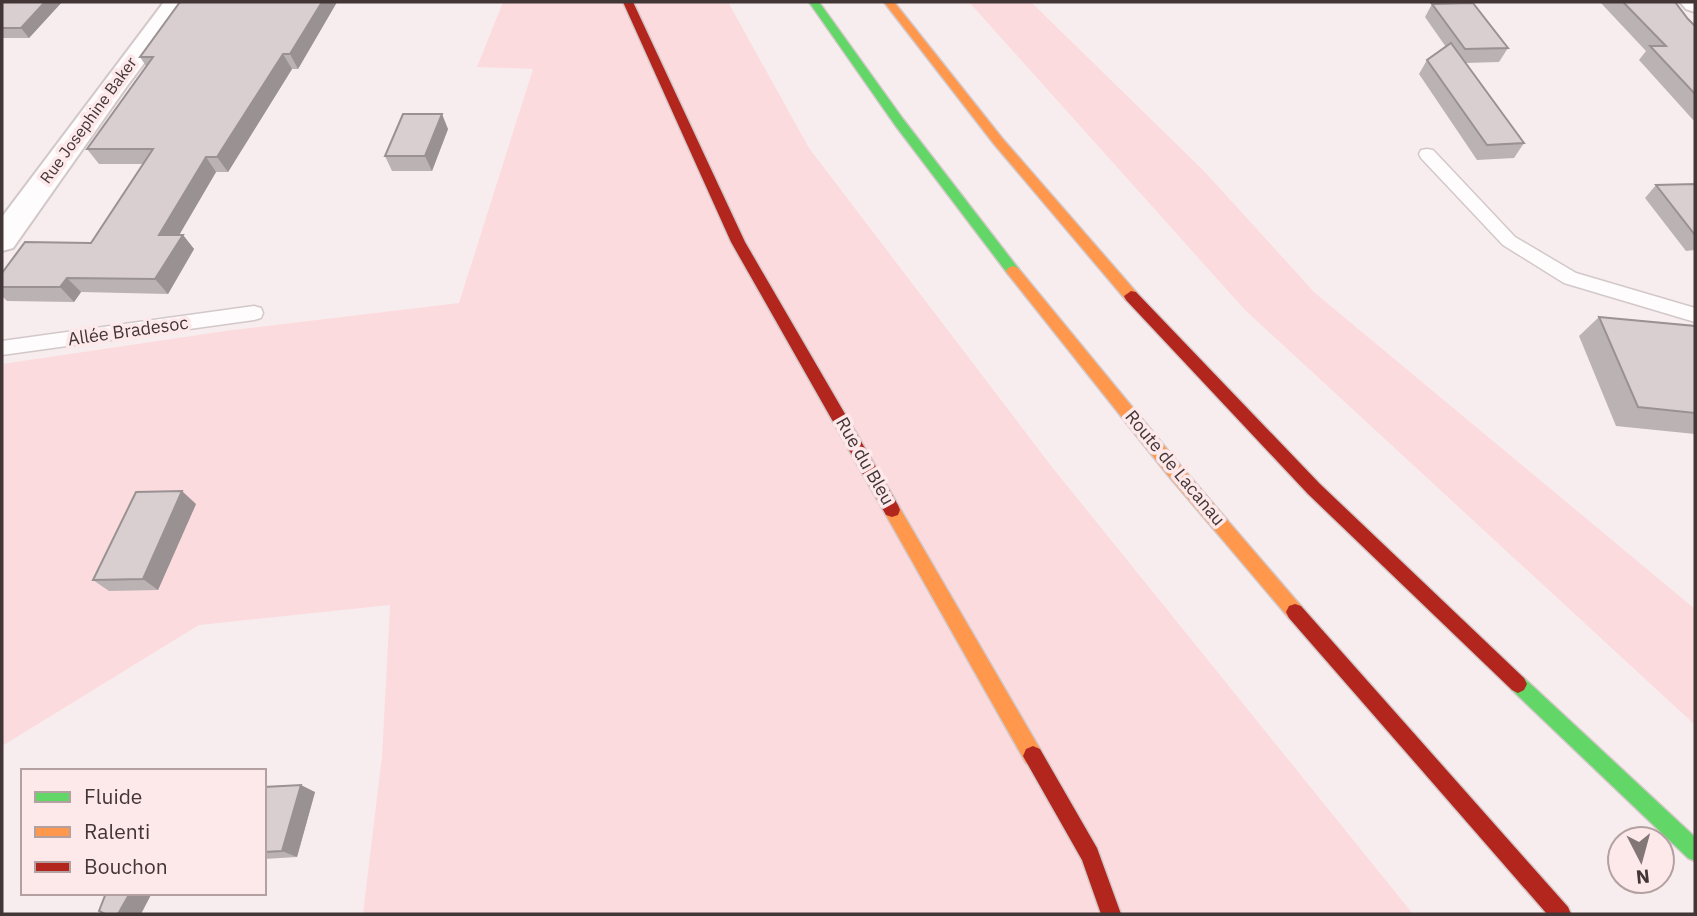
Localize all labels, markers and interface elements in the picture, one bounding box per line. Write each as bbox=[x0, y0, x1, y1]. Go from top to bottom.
street label: Rue Josephine Baker bbox=[35, 53, 141, 187]
street label: Allée Bradesoc bbox=[66, 311, 190, 350]
street label: Route de Lacanau bbox=[1120, 405, 1230, 530]
street label: Rue du Bleu bbox=[831, 413, 900, 509]
legend bbox=[21, 769, 266, 895]
text: Fluide bbox=[84, 782, 142, 810]
text: Ralenti bbox=[84, 817, 150, 845]
north arrow bbox=[1606, 825, 1676, 895]
text: Bouchon bbox=[84, 852, 168, 880]
text: N bbox=[1635, 864, 1651, 890]

